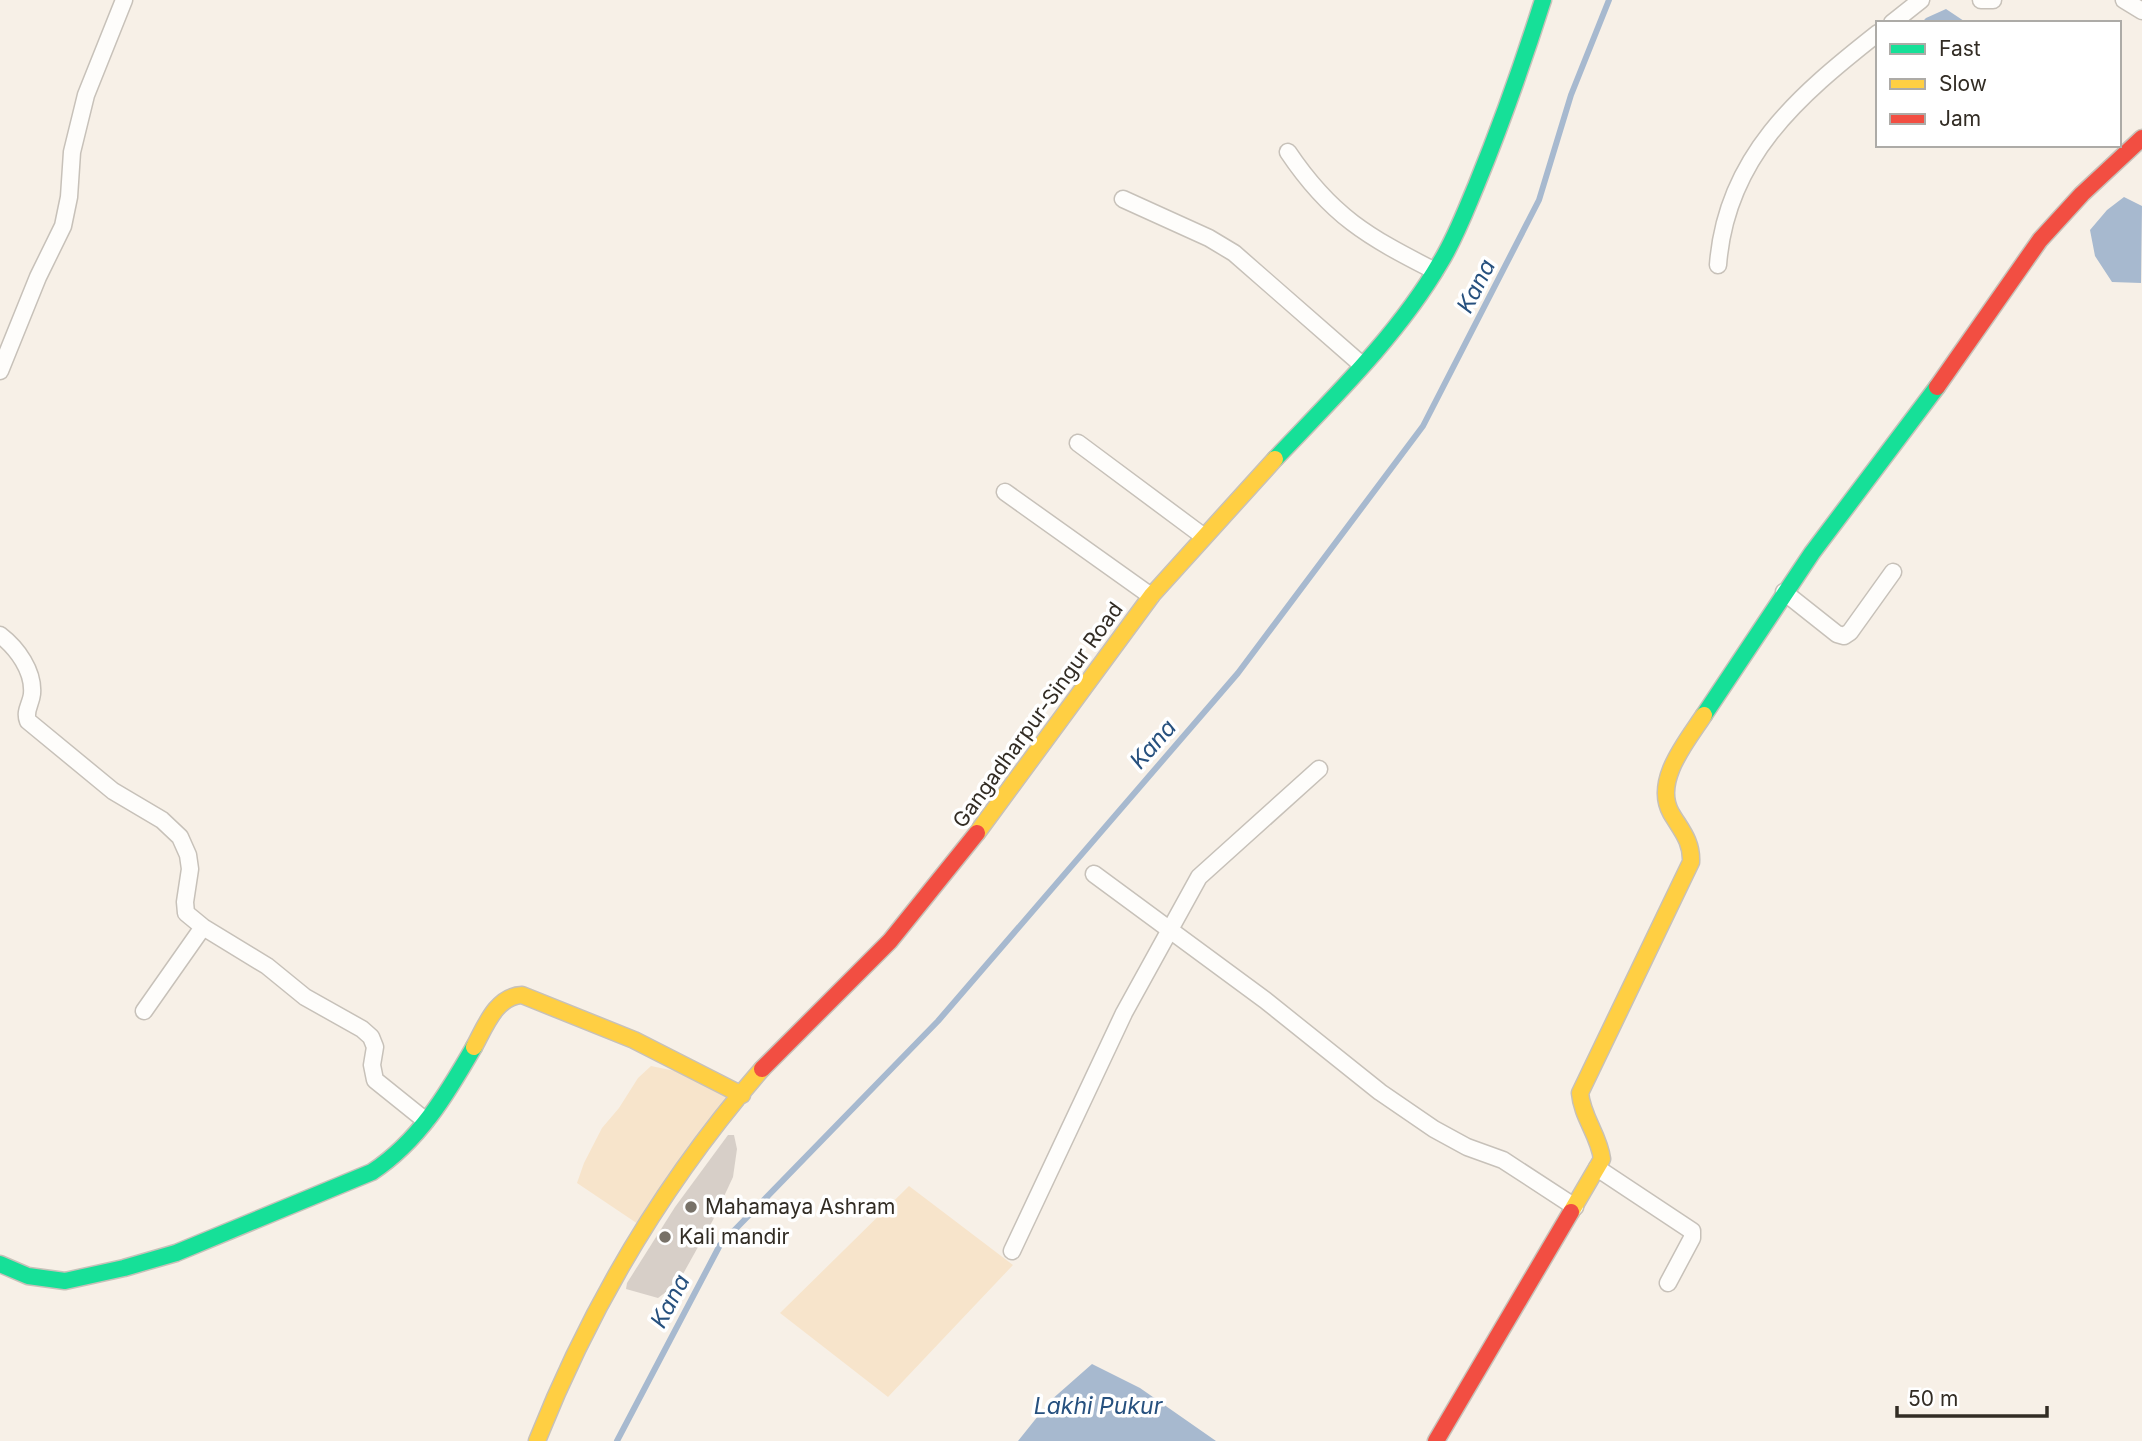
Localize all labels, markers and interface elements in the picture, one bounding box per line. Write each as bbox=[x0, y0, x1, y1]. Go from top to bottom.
legend bbox=[1876, 21, 2121, 147]
text: Fast bbox=[1939, 36, 1981, 61]
text: Slow bbox=[1939, 71, 1987, 96]
text: Jam bbox=[1939, 106, 1981, 131]
water label: Kana bbox=[1451, 255, 1501, 317]
street label: Gangadharpur-Singur Road bbox=[947, 597, 1128, 832]
water label: Kana bbox=[1124, 714, 1182, 774]
place label: Mahamaya Ashram bbox=[705, 1194, 895, 1219]
marker: Mahamaya Ashram bbox=[683, 1199, 699, 1215]
place label: Kali mandir bbox=[679, 1224, 790, 1249]
marker: Kali mandir bbox=[657, 1229, 673, 1245]
water label: Kana bbox=[644, 1270, 696, 1332]
scale bar bbox=[1897, 1374, 2048, 1418]
text: 50 m bbox=[1908, 1386, 1958, 1411]
water label: Lakhi Pukur bbox=[1034, 1392, 1164, 1420]

